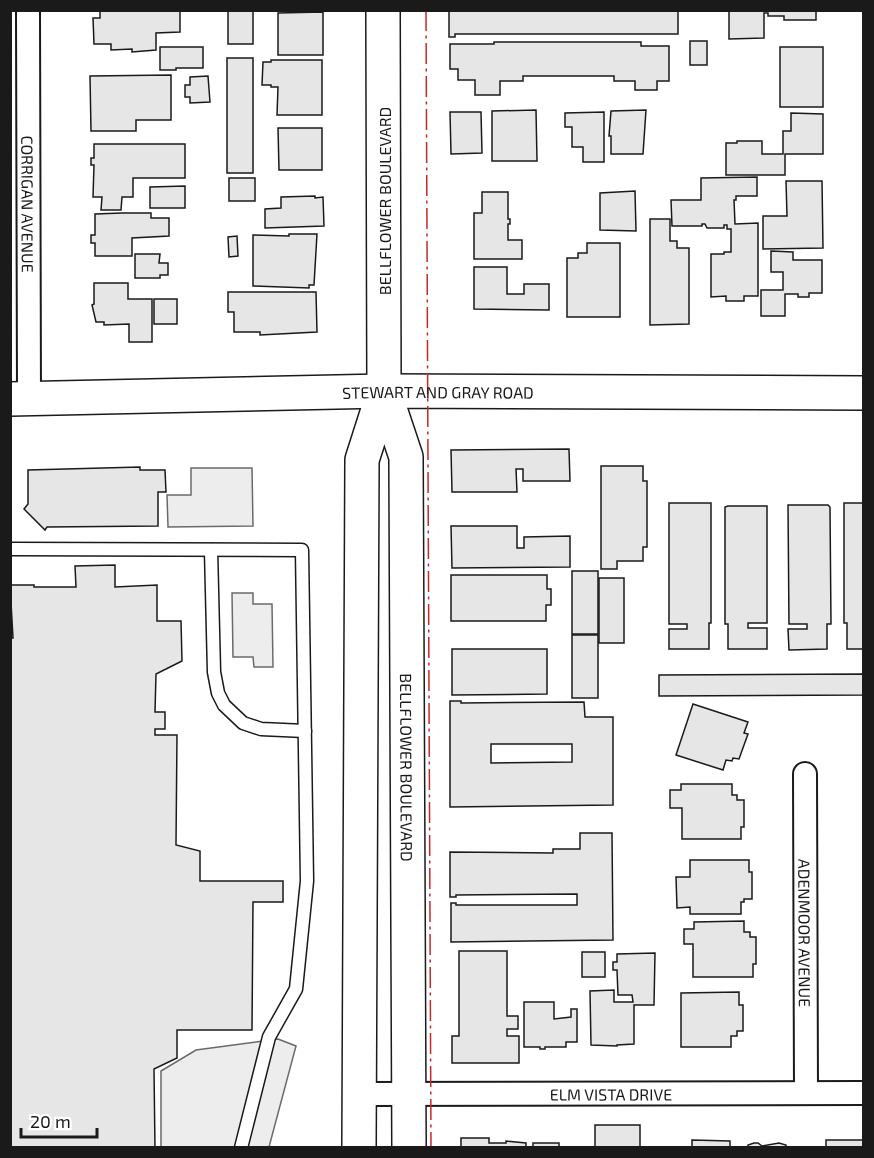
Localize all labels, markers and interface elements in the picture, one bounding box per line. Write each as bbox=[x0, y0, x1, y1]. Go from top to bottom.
street label: BELLFLOWER BOULEVARD bbox=[375, 107, 394, 295]
street label: CORRIGAN AVENUE bbox=[19, 135, 38, 273]
street label: STEWART AND GRAY ROAD bbox=[342, 381, 534, 401]
street label: BELLFLOWER BOULEVARD bbox=[397, 673, 417, 862]
street label: ADENMOOR AVENUE bbox=[796, 859, 815, 1007]
street label: ELM VISTA DRIVE bbox=[550, 1084, 672, 1103]
scale bar bbox=[21, 1101, 98, 1139]
text: 20 m bbox=[30, 1110, 71, 1132]

